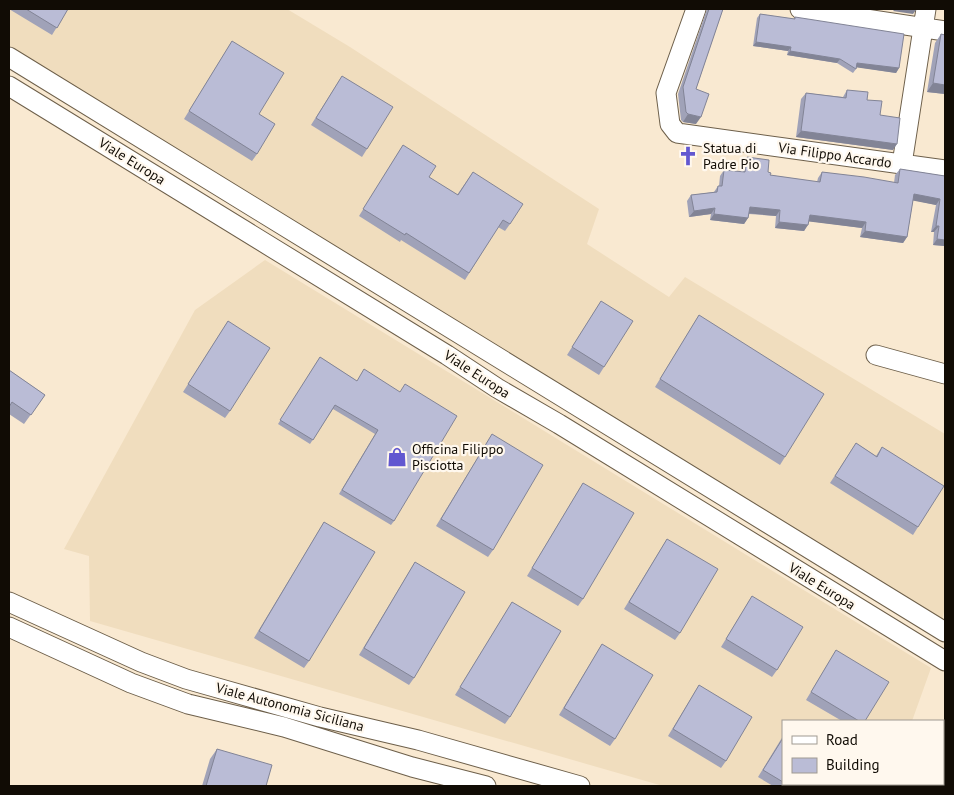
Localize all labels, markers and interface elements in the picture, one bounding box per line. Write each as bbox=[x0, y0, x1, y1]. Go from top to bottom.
street label: Viale Europa bbox=[94, 133, 169, 189]
street label: Via Filippo Accardo bbox=[776, 138, 893, 172]
place label: Statua di Padre Pio bbox=[703, 139, 760, 173]
church icon: Statua di Padre Pio bbox=[677, 145, 699, 167]
street label: Viale Europa bbox=[440, 345, 514, 402]
place label: Officina Filippo Pisciotta bbox=[412, 440, 504, 474]
shop icon: Officina Filippo Pisciotta bbox=[386, 446, 408, 468]
street label: Viale Europa bbox=[784, 558, 859, 614]
street label: Viale Autonomia Siciliana bbox=[213, 678, 366, 735]
legend bbox=[782, 720, 944, 785]
text: Road bbox=[826, 730, 858, 749]
text: Building bbox=[826, 755, 880, 774]

